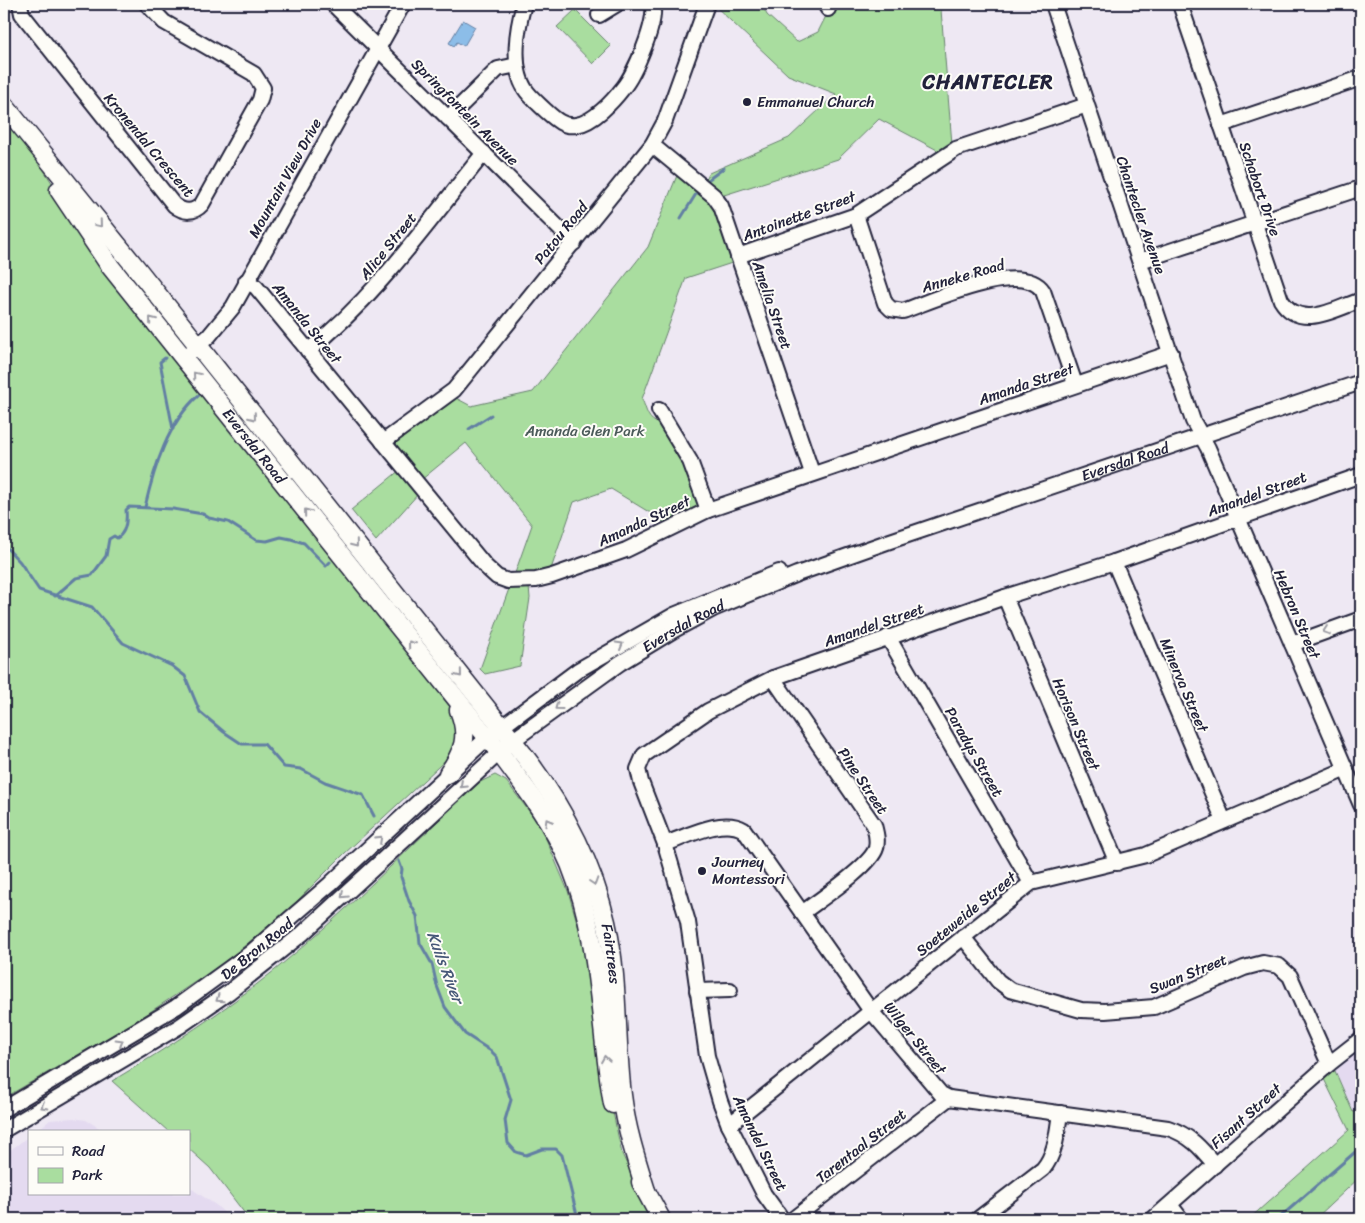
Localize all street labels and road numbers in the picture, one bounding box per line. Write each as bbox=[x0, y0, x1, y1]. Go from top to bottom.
street label: Springfontein Avenue bbox=[405, 52, 525, 172]
street label: Kronendal Crescent bbox=[97, 87, 201, 204]
street label: Mountain View Drive bbox=[241, 113, 329, 243]
street label: Schabort Drive bbox=[1232, 138, 1288, 240]
street label: Chantecler Avenue bbox=[1109, 152, 1173, 278]
street label: Antoinette Street bbox=[738, 183, 860, 249]
street label: Patou Road bbox=[527, 195, 595, 270]
street label: Alice Street bbox=[352, 206, 424, 286]
street label: Anneke Road bbox=[917, 251, 1009, 301]
street label: Amelia Street bbox=[744, 256, 799, 353]
street label: Amanda Street bbox=[265, 275, 349, 371]
street label: Amanda Street bbox=[974, 355, 1078, 413]
street label: Eversdal Road bbox=[215, 402, 293, 490]
street label: Eversdal Road bbox=[1078, 434, 1173, 489]
street label: Amandel Street bbox=[1203, 464, 1311, 524]
street label: Amanda Street bbox=[593, 488, 695, 554]
street label: Hebron Street bbox=[1266, 565, 1328, 664]
street label: Eversdal Road bbox=[637, 592, 729, 660]
street label: Amandel Street bbox=[819, 596, 928, 655]
street label: Minerva Street bbox=[1152, 634, 1216, 737]
street label: Horison Street bbox=[1045, 674, 1108, 775]
street label: Paradys Street bbox=[938, 702, 1011, 803]
street label: Pine Street bbox=[831, 742, 895, 820]
street label: Soeteweide Street bbox=[910, 864, 1023, 963]
street label: De Bron Road bbox=[215, 911, 300, 987]
street label: Fairtrees bbox=[594, 921, 628, 985]
street label: Swan Street bbox=[1145, 946, 1231, 1001]
street label: Wilger Street bbox=[877, 995, 954, 1081]
street label: Fisant Street bbox=[1204, 1076, 1288, 1155]
street label: Amandel Street bbox=[725, 1089, 795, 1196]
street label: Tarentaal Street bbox=[810, 1102, 912, 1190]

